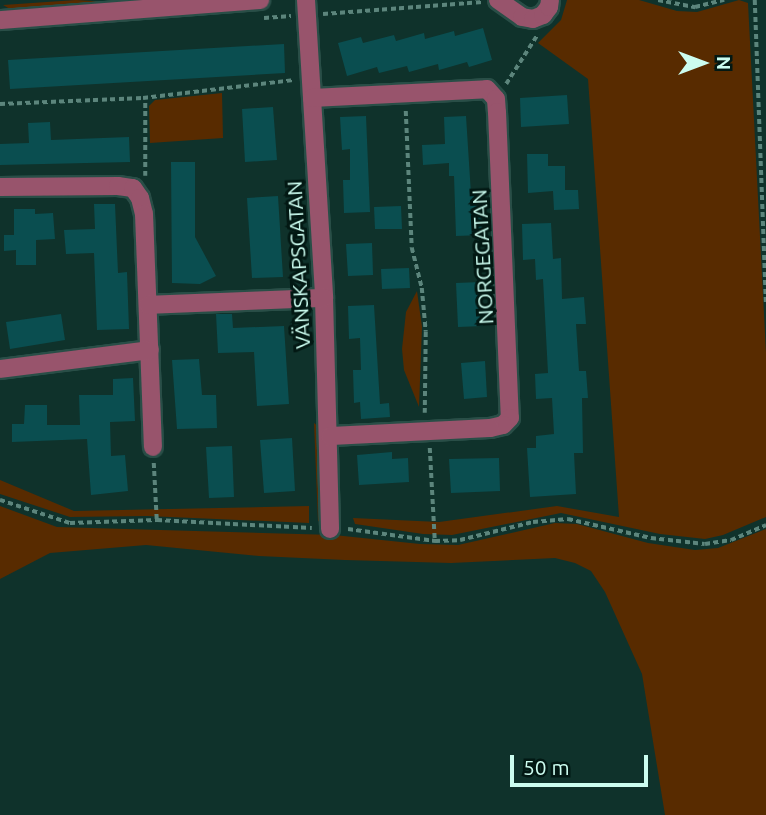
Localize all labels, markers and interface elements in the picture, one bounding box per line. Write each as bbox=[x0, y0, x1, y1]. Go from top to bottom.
north arrow bbox=[668, 28, 738, 98]
text: N bbox=[713, 56, 735, 70]
street label: VÄNSKAPSGATAN bbox=[281, 180, 315, 350]
street label: NORGEGATAN bbox=[466, 189, 498, 325]
scale bar bbox=[514, 742, 652, 786]
text: 50 m bbox=[523, 755, 570, 779]

